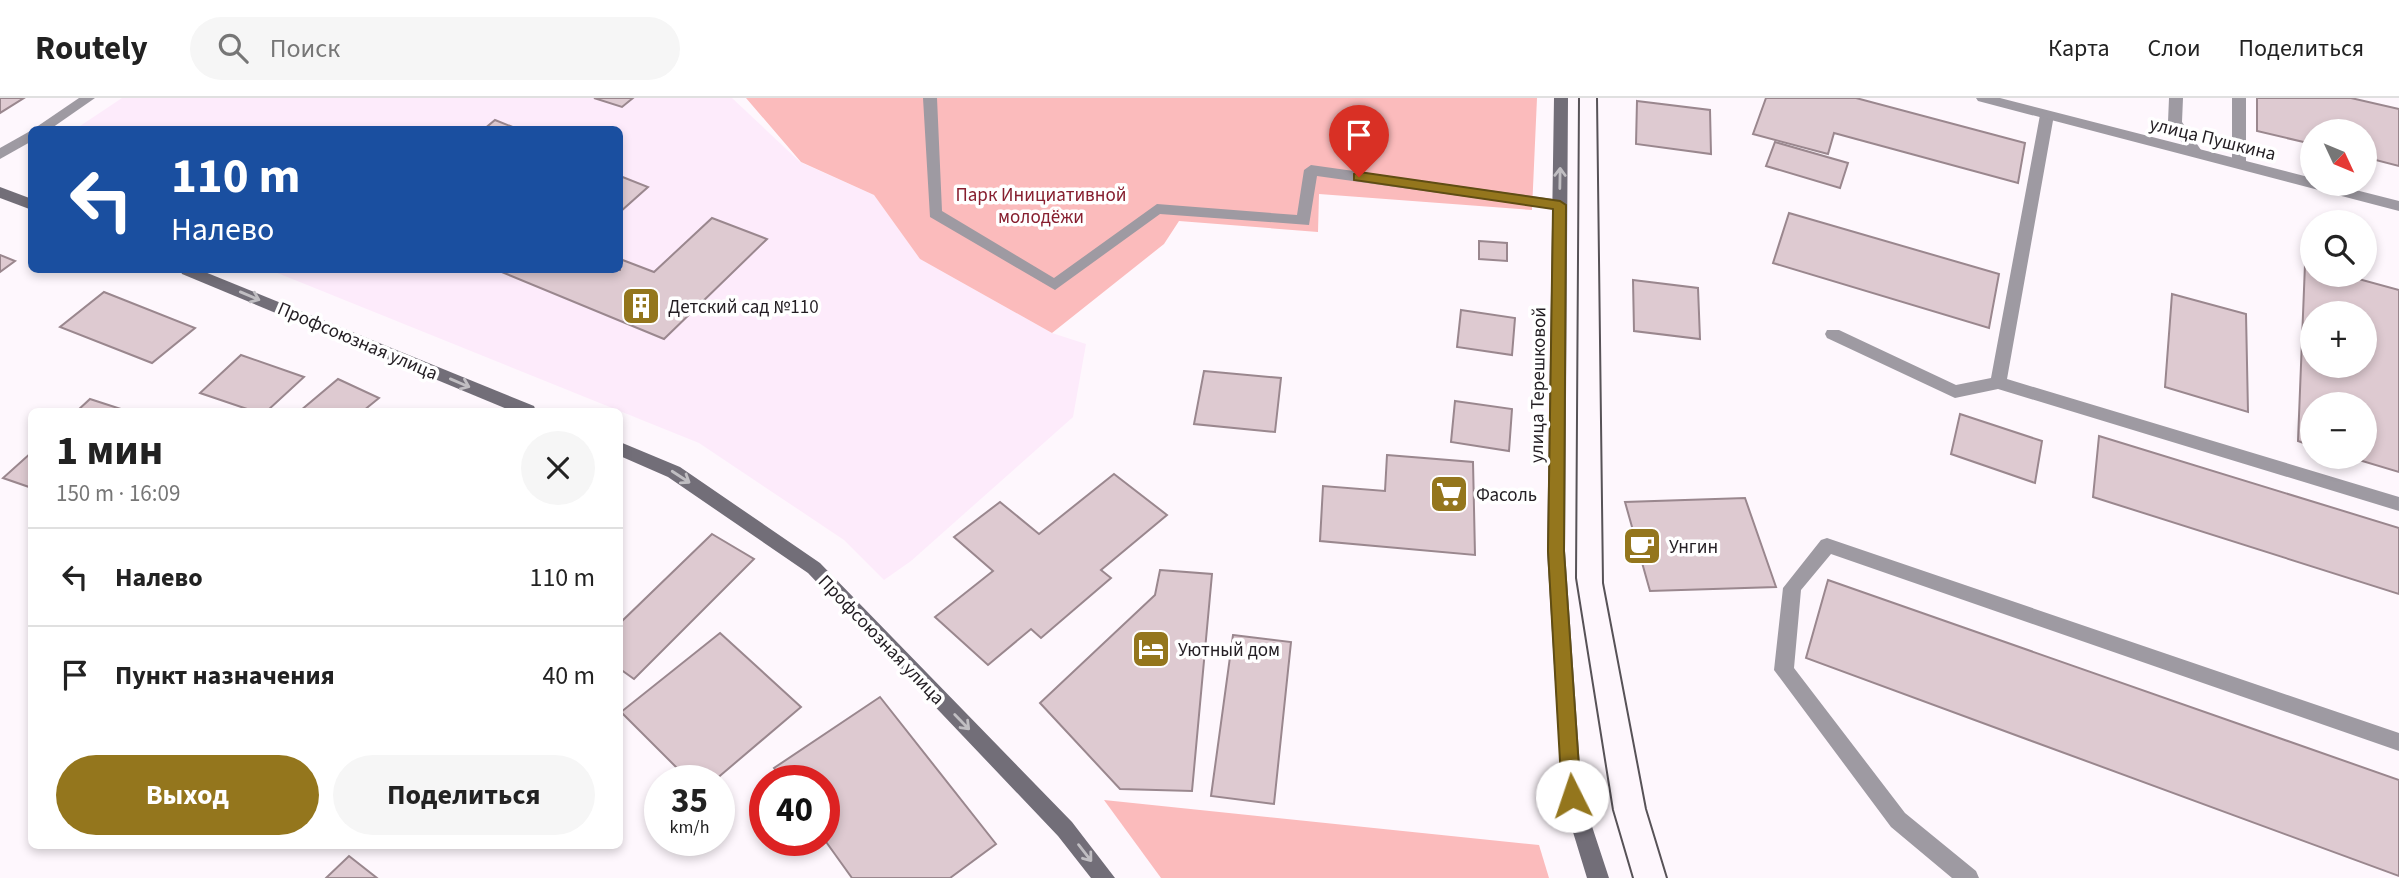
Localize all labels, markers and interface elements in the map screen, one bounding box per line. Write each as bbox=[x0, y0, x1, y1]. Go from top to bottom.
search box bbox=[190, 17, 680, 80]
text: Routely bbox=[35, 25, 148, 72]
icon: search bbox=[214, 29, 252, 67]
text: Поиск bbox=[270, 30, 340, 67]
text: Карта bbox=[2048, 31, 2110, 66]
text: Слои bbox=[2148, 31, 2201, 66]
text: Поделиться bbox=[2239, 31, 2364, 66]
pin bbox=[1329, 105, 1389, 177]
street label: улица Пушкина bbox=[2147, 111, 2279, 168]
icon: arrive bbox=[1340, 116, 1378, 154]
north arrow bbox=[2300, 119, 2376, 196]
map controls bbox=[2300, 119, 2377, 469]
text: 110 m bbox=[171, 142, 300, 212]
icon: left bbox=[56, 154, 147, 245]
one-way arrow bbox=[1553, 166, 1567, 189]
park label: Парк Инициативной молодёжи bbox=[956, 182, 1127, 231]
text: Налево bbox=[171, 207, 274, 253]
button: search bbox=[2300, 210, 2377, 287]
building icon: Детский сад №110 bbox=[620, 285, 662, 327]
one-way arrow bbox=[239, 290, 261, 303]
place label: Детский сад №110 bbox=[668, 294, 819, 321]
street label: Профсоюзная улица bbox=[273, 295, 442, 387]
button: + bbox=[2300, 301, 2377, 378]
street label: улица Терешковой bbox=[1524, 307, 1553, 463]
one-way arrow bbox=[449, 377, 471, 390]
button: − bbox=[2300, 392, 2377, 469]
text: 1 мин bbox=[56, 421, 163, 481]
button: close bbox=[521, 431, 595, 505]
one-way arrow bbox=[671, 471, 691, 485]
supermarket icon: Фасоль bbox=[1428, 473, 1470, 515]
text: 150 m · 16:09 bbox=[56, 477, 180, 510]
place label: Фасоль bbox=[1476, 482, 1537, 509]
cafe icon: Унгин bbox=[1621, 525, 1663, 567]
place label: Унгин bbox=[1669, 534, 1718, 561]
icon: left bbox=[56, 558, 94, 596]
text: Налево bbox=[115, 559, 203, 596]
text: 110 m bbox=[529, 559, 595, 596]
street label: Профсоюзная улица bbox=[812, 569, 950, 711]
hotel icon: Уютный дом bbox=[1130, 628, 1172, 670]
place label: Уютный дом bbox=[1178, 637, 1280, 664]
icon: arrive bbox=[56, 656, 94, 694]
text: Пункт назначения bbox=[115, 657, 335, 694]
text: 40 m bbox=[542, 657, 595, 694]
one-way arrow bbox=[954, 713, 971, 730]
button: Выход bbox=[56, 755, 319, 835]
button: Поделиться bbox=[333, 755, 595, 835]
position arrow bbox=[1535, 759, 1609, 833]
speed limit sign: 40 bbox=[749, 765, 840, 856]
text: 35 bbox=[671, 776, 708, 826]
text: km/h bbox=[670, 815, 709, 840]
one-way arrow bbox=[1077, 844, 1092, 862]

